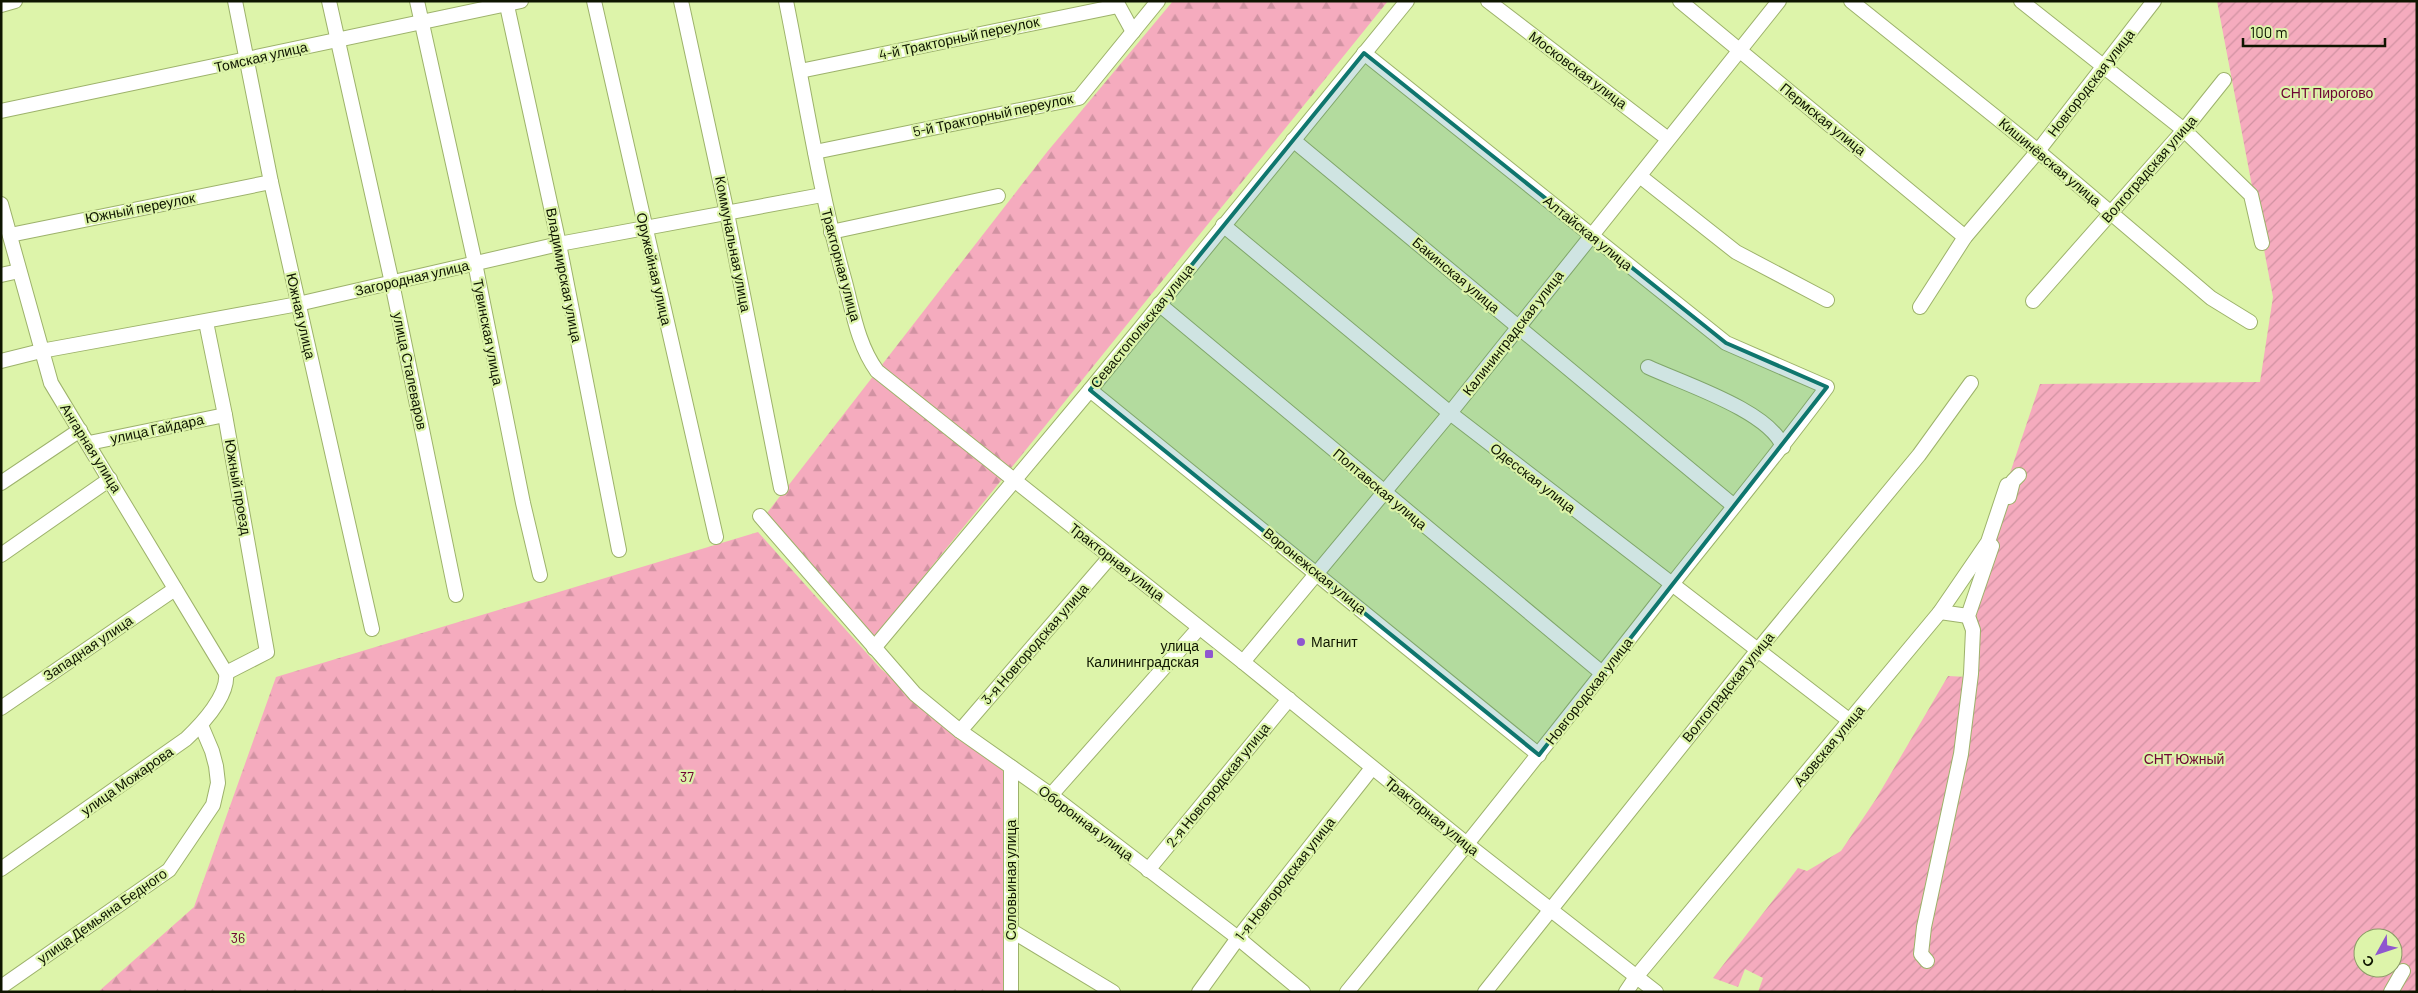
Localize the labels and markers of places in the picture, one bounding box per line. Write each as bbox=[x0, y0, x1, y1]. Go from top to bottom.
place label: Магнит bbox=[1311, 633, 1358, 650]
marker: Магнит bbox=[1295, 636, 1307, 648]
place label: улица Калининградская bbox=[1086, 637, 1199, 670]
marker: улица Калининградская bbox=[1203, 648, 1215, 660]

